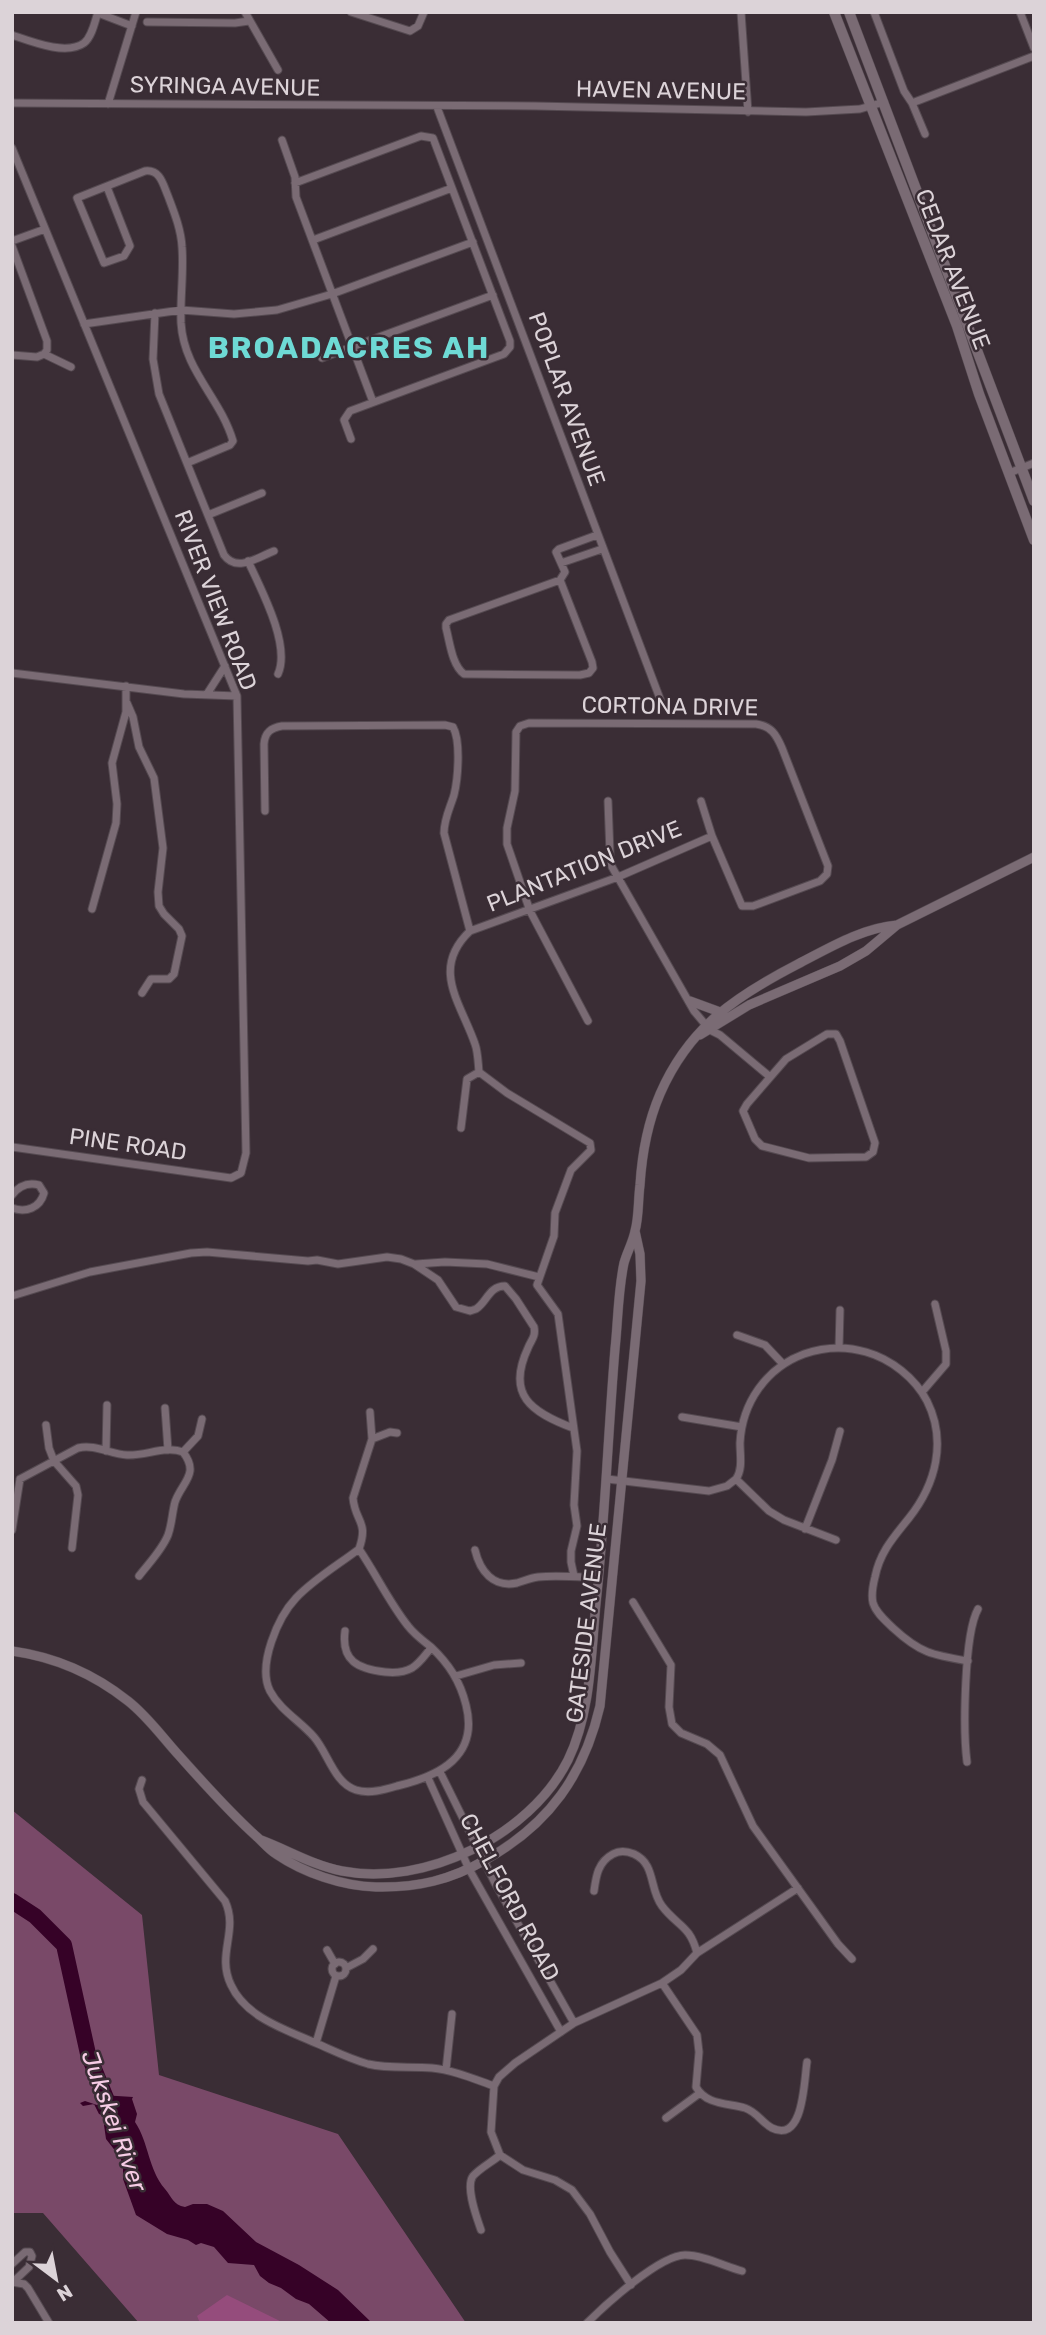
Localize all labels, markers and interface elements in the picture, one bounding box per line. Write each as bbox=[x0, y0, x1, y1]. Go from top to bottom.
street label: SYRINGA AVENUE bbox=[130, 70, 320, 102]
street label: HAVEN AVENUE bbox=[576, 75, 746, 105]
street label: CEDAR AVENUE bbox=[910, 185, 996, 353]
street label: POPLAR AVENUE bbox=[523, 308, 611, 490]
district label: BROADACRES AH bbox=[208, 330, 490, 366]
street label: RIVER VIEW ROAD bbox=[169, 506, 263, 694]
street label: CORTONA DRIVE bbox=[581, 690, 759, 722]
street label: PLANTATION DRIVE bbox=[483, 814, 685, 918]
street label: PINE ROAD bbox=[68, 1122, 188, 1166]
street label: GATESIDE AVENUE bbox=[560, 1522, 612, 1724]
street label: CHELFORD ROAD bbox=[454, 1808, 566, 1986]
water label: Jukskei River bbox=[76, 2047, 153, 2196]
north arrow bbox=[21, 2244, 91, 2314]
text: N bbox=[53, 2280, 77, 2306]

